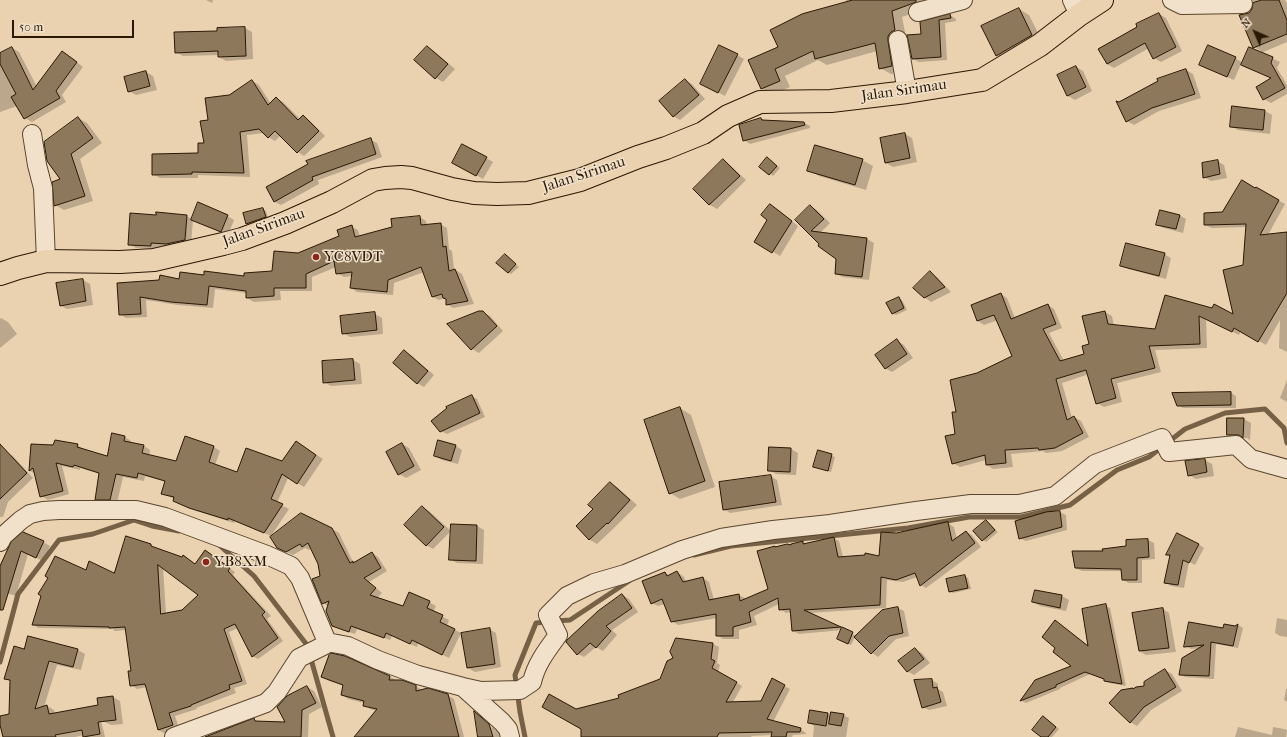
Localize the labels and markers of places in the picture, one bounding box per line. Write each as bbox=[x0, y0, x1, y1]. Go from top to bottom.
place label: YC8VDT bbox=[324, 248, 383, 266]
marker: YC8VDT bbox=[311, 252, 321, 262]
place label: YB8XM bbox=[214, 553, 267, 571]
marker: YB8XM bbox=[201, 557, 211, 567]

